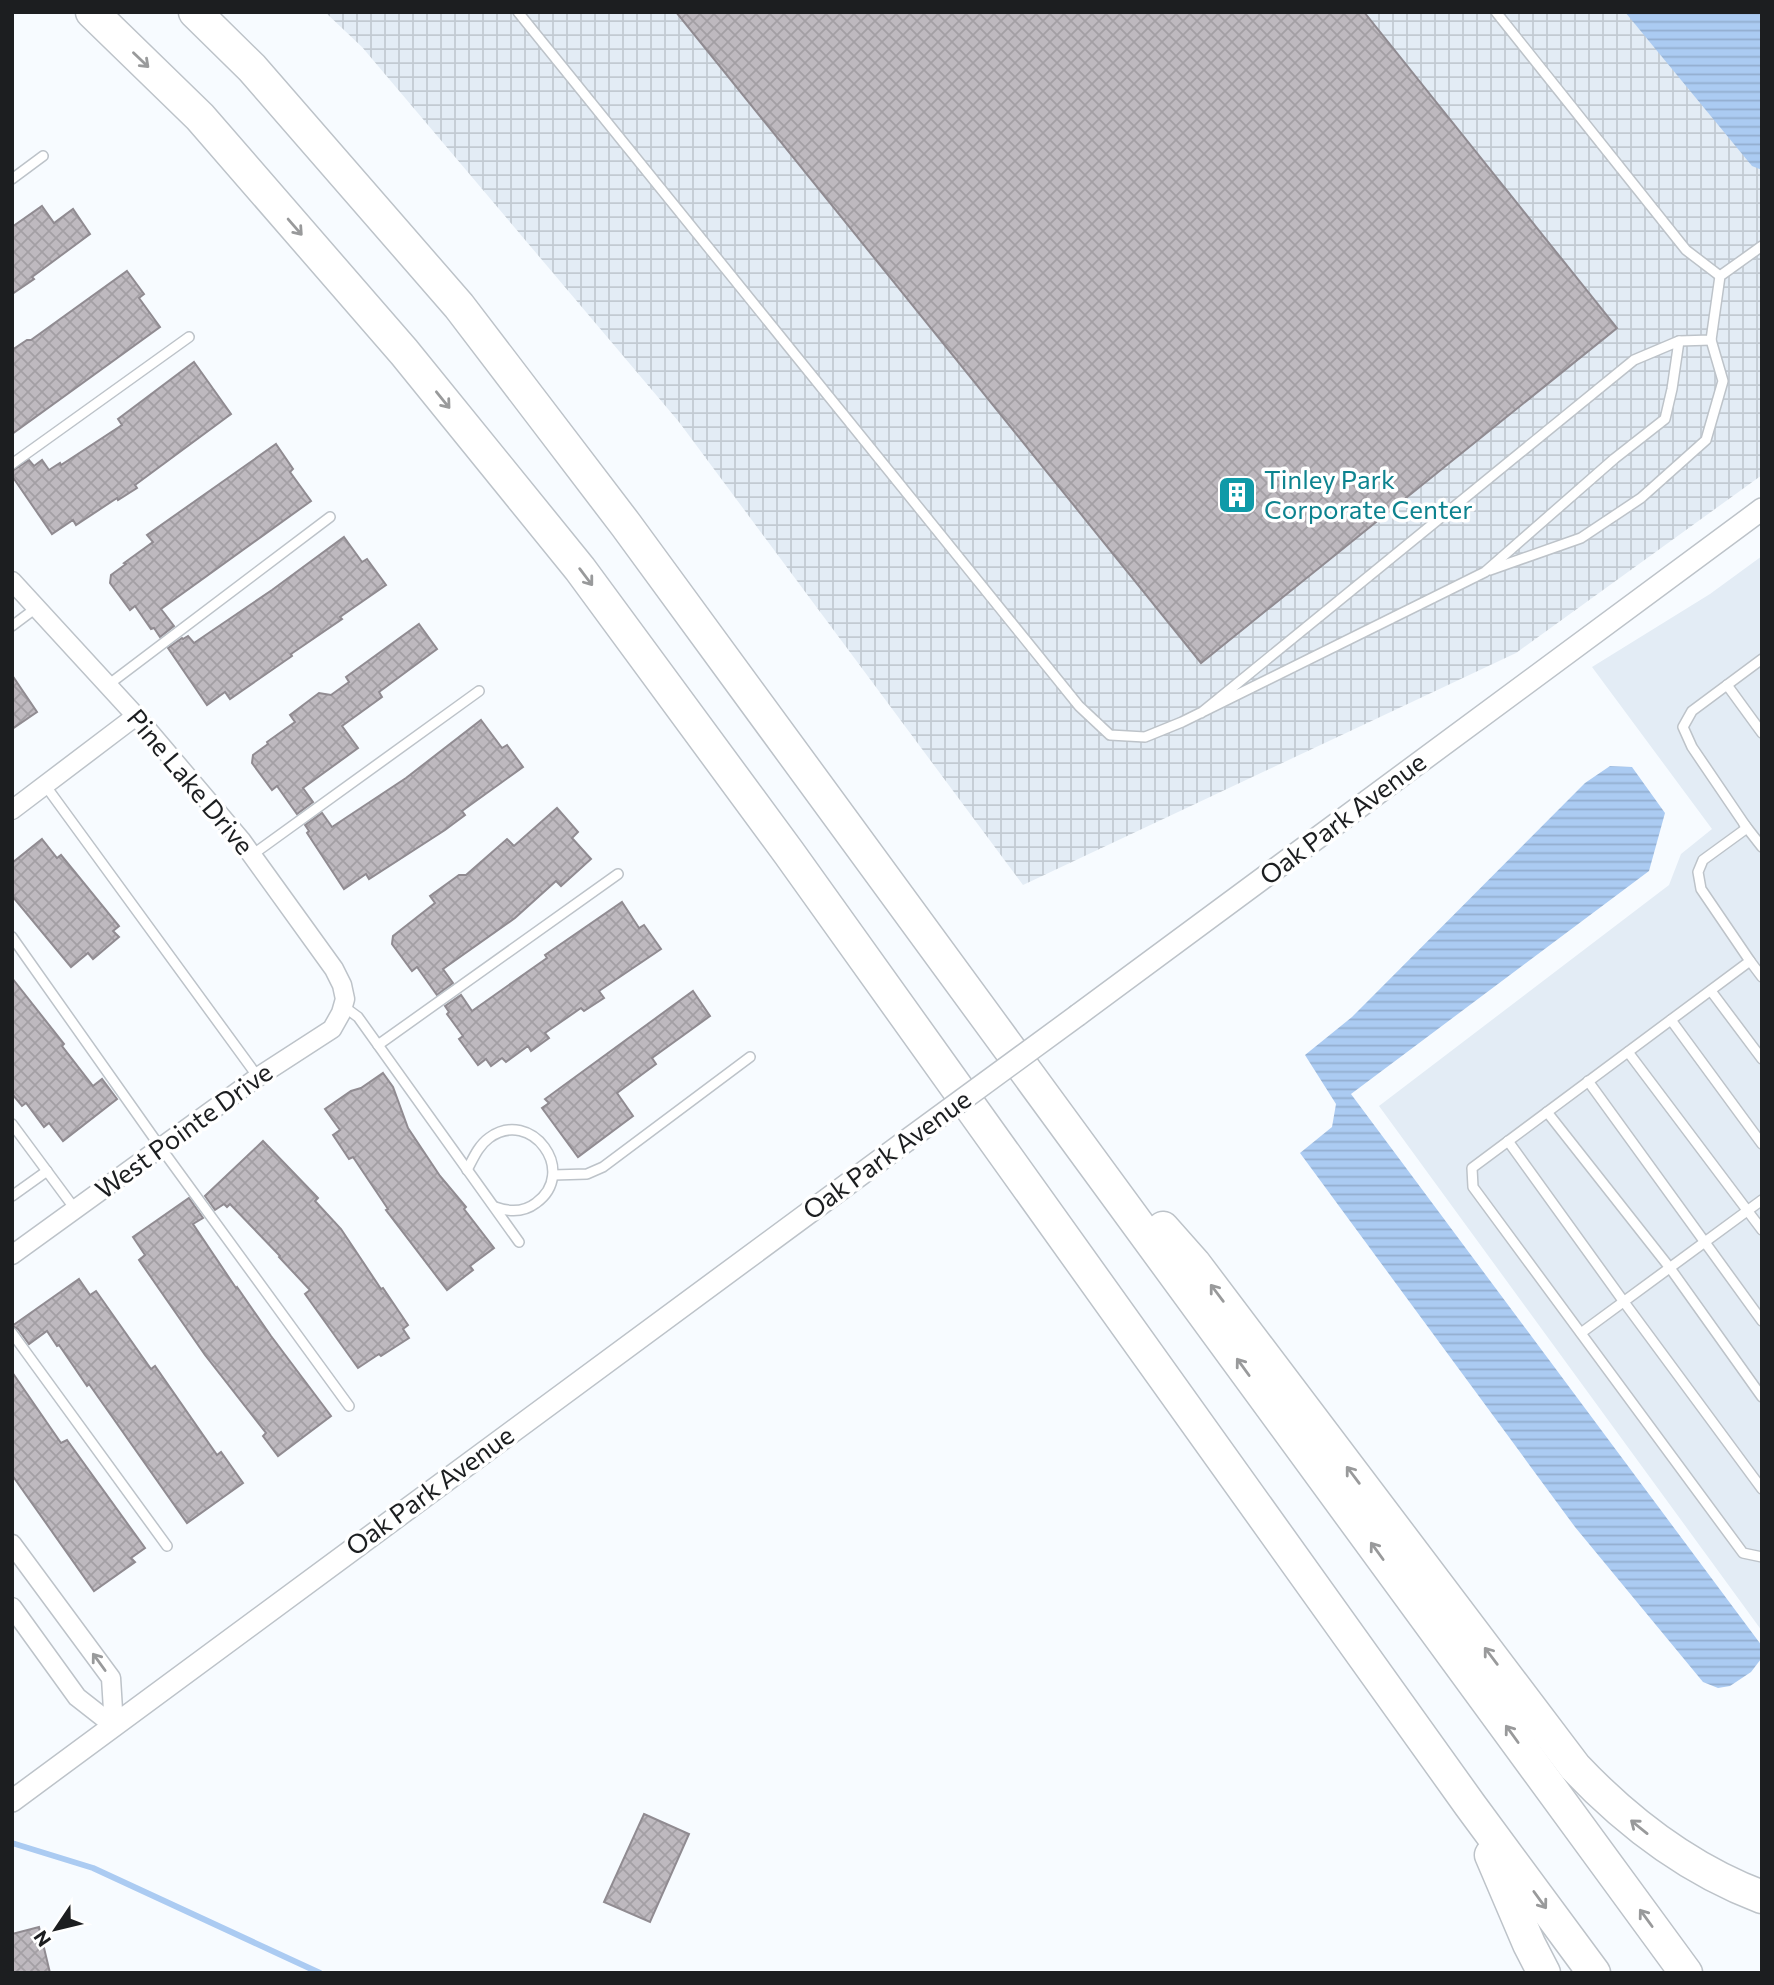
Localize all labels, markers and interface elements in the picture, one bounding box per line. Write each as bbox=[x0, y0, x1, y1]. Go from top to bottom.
one-way arrow bbox=[132, 51, 149, 68]
one-way arrow bbox=[287, 218, 303, 236]
one-way arrow bbox=[435, 391, 450, 409]
place label: Tinley Park Corporate Center bbox=[1264, 463, 1473, 524]
building icon: Tinley Park Corporate Center bbox=[1216, 474, 1258, 516]
one-way arrow bbox=[578, 567, 593, 586]
street label: Pine Lake Drive bbox=[121, 702, 261, 860]
street label: Oak Park Avenue bbox=[1253, 745, 1431, 890]
street label: West Pointe Drive bbox=[89, 1055, 277, 1204]
street label: Oak Park Avenue bbox=[796, 1082, 976, 1225]
one-way arrow bbox=[1209, 1284, 1224, 1303]
one-way arrow bbox=[1235, 1358, 1250, 1377]
street label: Oak Park Avenue bbox=[339, 1418, 519, 1561]
one-way arrow bbox=[1346, 1466, 1361, 1484]
one-way arrow bbox=[1370, 1542, 1384, 1561]
one-way arrow bbox=[1483, 1647, 1498, 1666]
one-way arrow bbox=[91, 1653, 106, 1671]
one-way arrow bbox=[1504, 1725, 1519, 1744]
one-way arrow bbox=[1631, 1819, 1649, 1834]
one-way arrow bbox=[1532, 1890, 1547, 1909]
north arrow bbox=[21, 1894, 91, 1964]
one-way arrow bbox=[1639, 1909, 1653, 1928]
text: N bbox=[28, 1927, 55, 1951]

